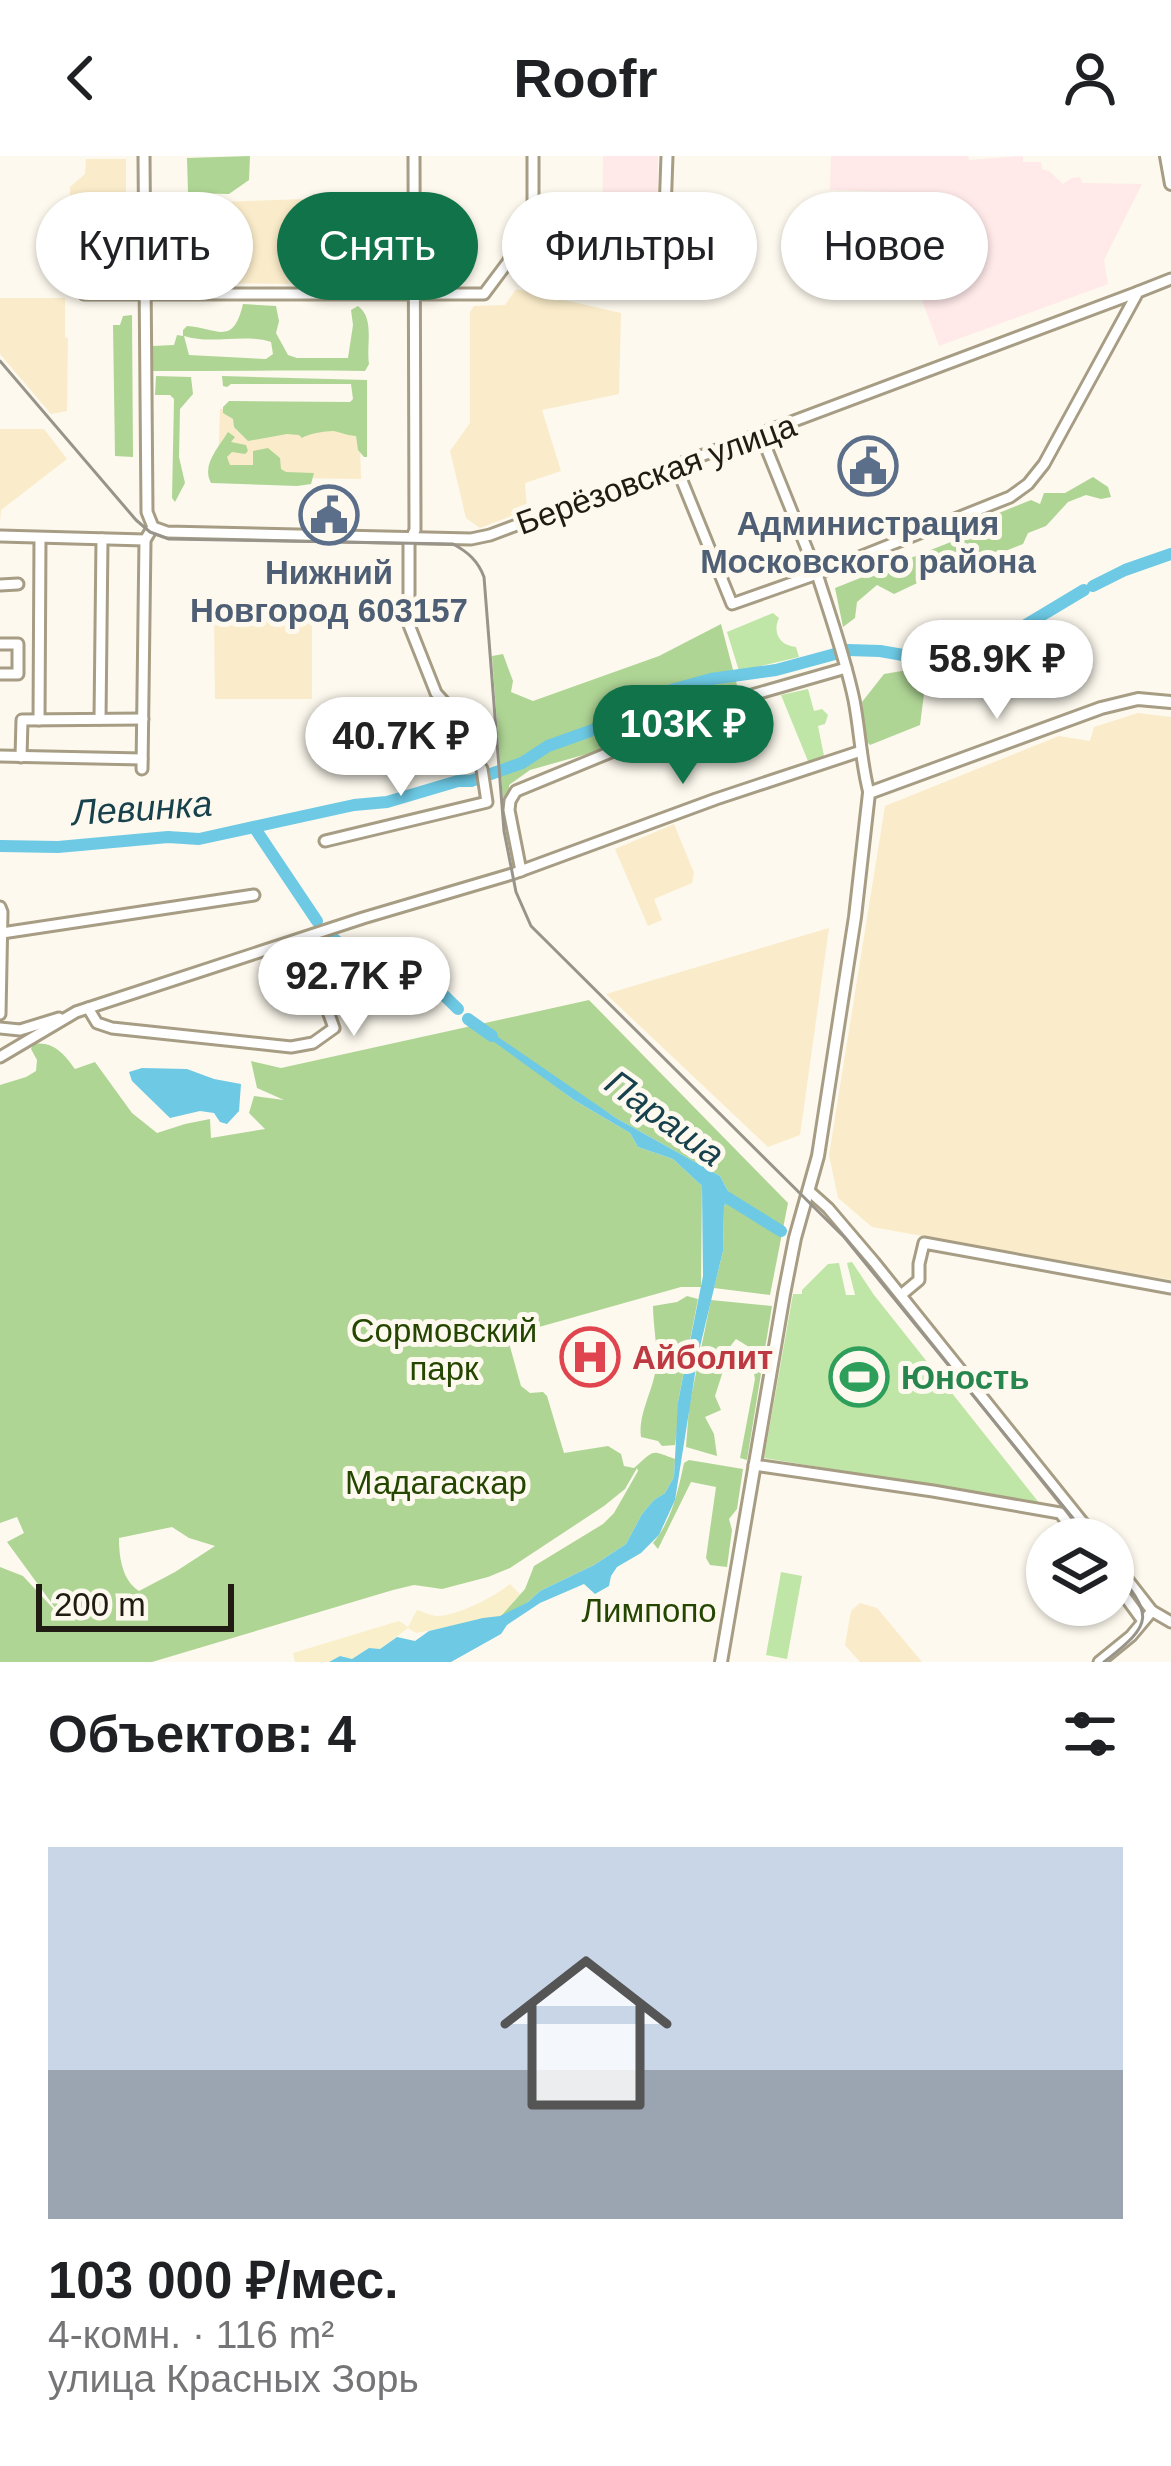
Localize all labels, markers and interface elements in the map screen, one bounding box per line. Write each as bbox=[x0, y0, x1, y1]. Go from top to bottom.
icon: back bbox=[48, 45, 114, 111]
icon: person bbox=[1057, 45, 1123, 111]
text: Roofr bbox=[514, 48, 657, 108]
chip: Купить bbox=[36, 192, 253, 300]
chip: Снять bbox=[277, 192, 478, 300]
chip: Фильтры bbox=[502, 192, 757, 300]
chip: Новое bbox=[781, 192, 988, 300]
street label: Берёзовская улица bbox=[511, 406, 801, 542]
public building icon: Администрация Московского района bbox=[837, 435, 899, 497]
public building icon: Нижний Новгород 603157 bbox=[298, 484, 360, 546]
place label: Администрация Московского района bbox=[700, 505, 1037, 580]
place label: Нижний Новгород 603157 bbox=[190, 554, 468, 629]
pin: 58.9K ₽ bbox=[886, 620, 1108, 722]
text: 58.9K ₽ bbox=[928, 637, 1066, 680]
pin: 103K ₽ bbox=[585, 685, 781, 787]
pin: 40.7K ₽ bbox=[290, 697, 512, 799]
text: 103K ₽ bbox=[620, 702, 746, 745]
text: 40.7K ₽ bbox=[332, 714, 470, 757]
water label: Левинка bbox=[69, 783, 213, 833]
pin: 92.7K ₽ bbox=[243, 937, 465, 1039]
text: 92.7K ₽ bbox=[285, 954, 423, 997]
water label: Параша bbox=[598, 1061, 732, 1175]
park label: Сормовский парк bbox=[351, 1312, 537, 1387]
hospital icon: Айболит bbox=[559, 1326, 621, 1388]
place label: Айболит bbox=[632, 1339, 773, 1376]
sports icon: Юность bbox=[828, 1346, 890, 1408]
place label: Юность bbox=[901, 1359, 1030, 1396]
park label: Мадагаскар bbox=[345, 1464, 527, 1501]
map controls bbox=[1026, 1518, 1134, 1626]
button: layers bbox=[1026, 1518, 1134, 1626]
scale bar bbox=[36, 1578, 234, 1631]
text: 200 m bbox=[54, 1586, 146, 1623]
park label: Лимпопо bbox=[581, 1592, 717, 1629]
icon: filters bbox=[1057, 1701, 1123, 1767]
text: Объектов: 4 bbox=[48, 1706, 356, 1763]
icon: home bbox=[478, 1925, 694, 2141]
text: 103 000 ₽/мес. bbox=[48, 2252, 398, 2309]
text: 4-комн. · 116 m² bbox=[48, 2313, 334, 2356]
text: улица Красных Зорь bbox=[48, 2357, 419, 2400]

